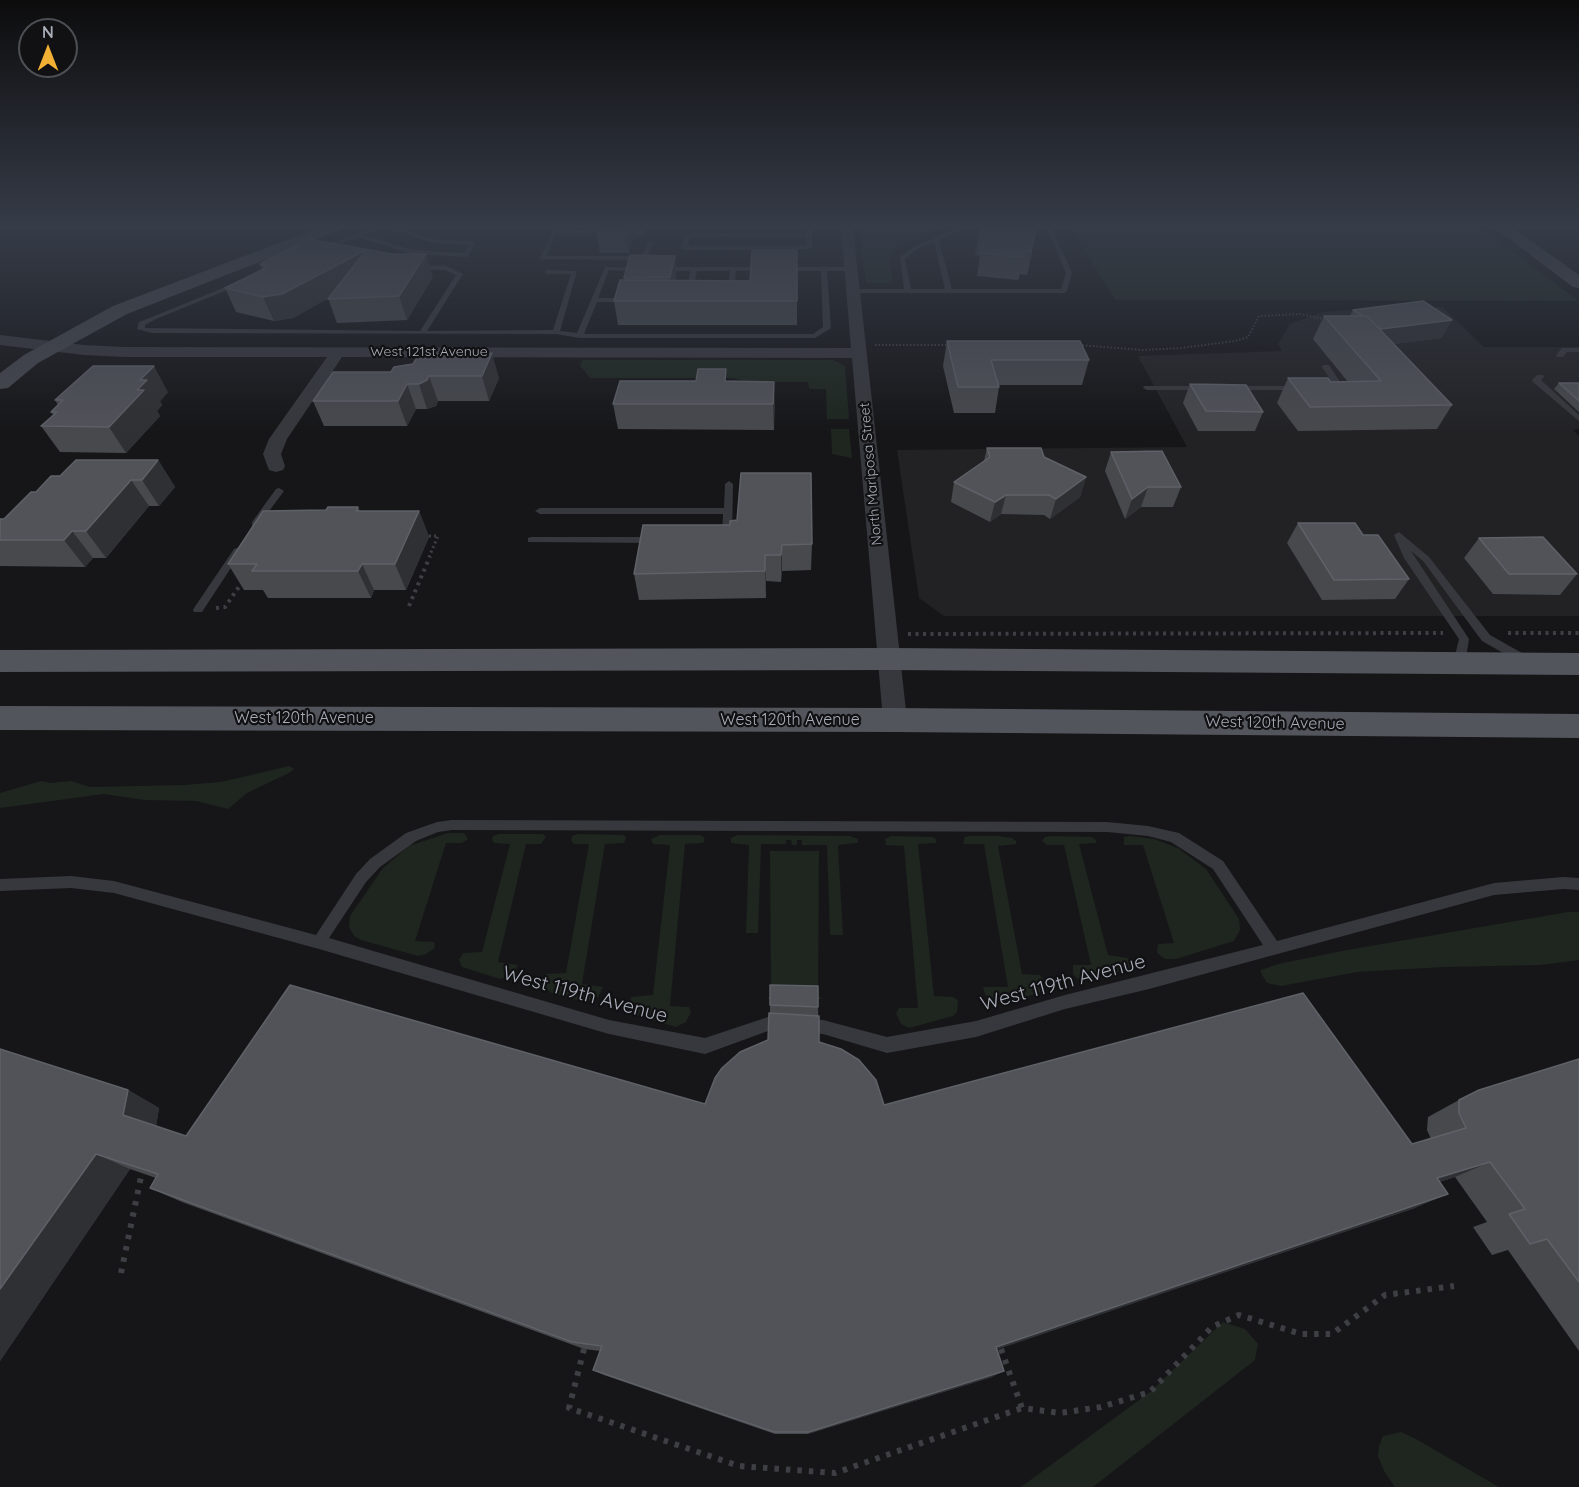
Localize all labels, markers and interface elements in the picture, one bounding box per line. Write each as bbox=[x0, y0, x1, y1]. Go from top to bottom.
north arrow bbox=[18, 18, 78, 78]
text: N bbox=[42, 22, 54, 42]
street label: West 121st Avenue bbox=[370, 344, 488, 360]
street label: North Mariposa Street bbox=[856, 402, 886, 546]
street label: West 120th Avenue bbox=[234, 708, 374, 728]
street label: West 120th Avenue bbox=[720, 710, 860, 730]
street label: West 120th Avenue bbox=[1205, 712, 1345, 734]
street label: West 119th Avenue bbox=[978, 949, 1148, 1017]
street label: West 119th Avenue bbox=[500, 961, 670, 1029]

